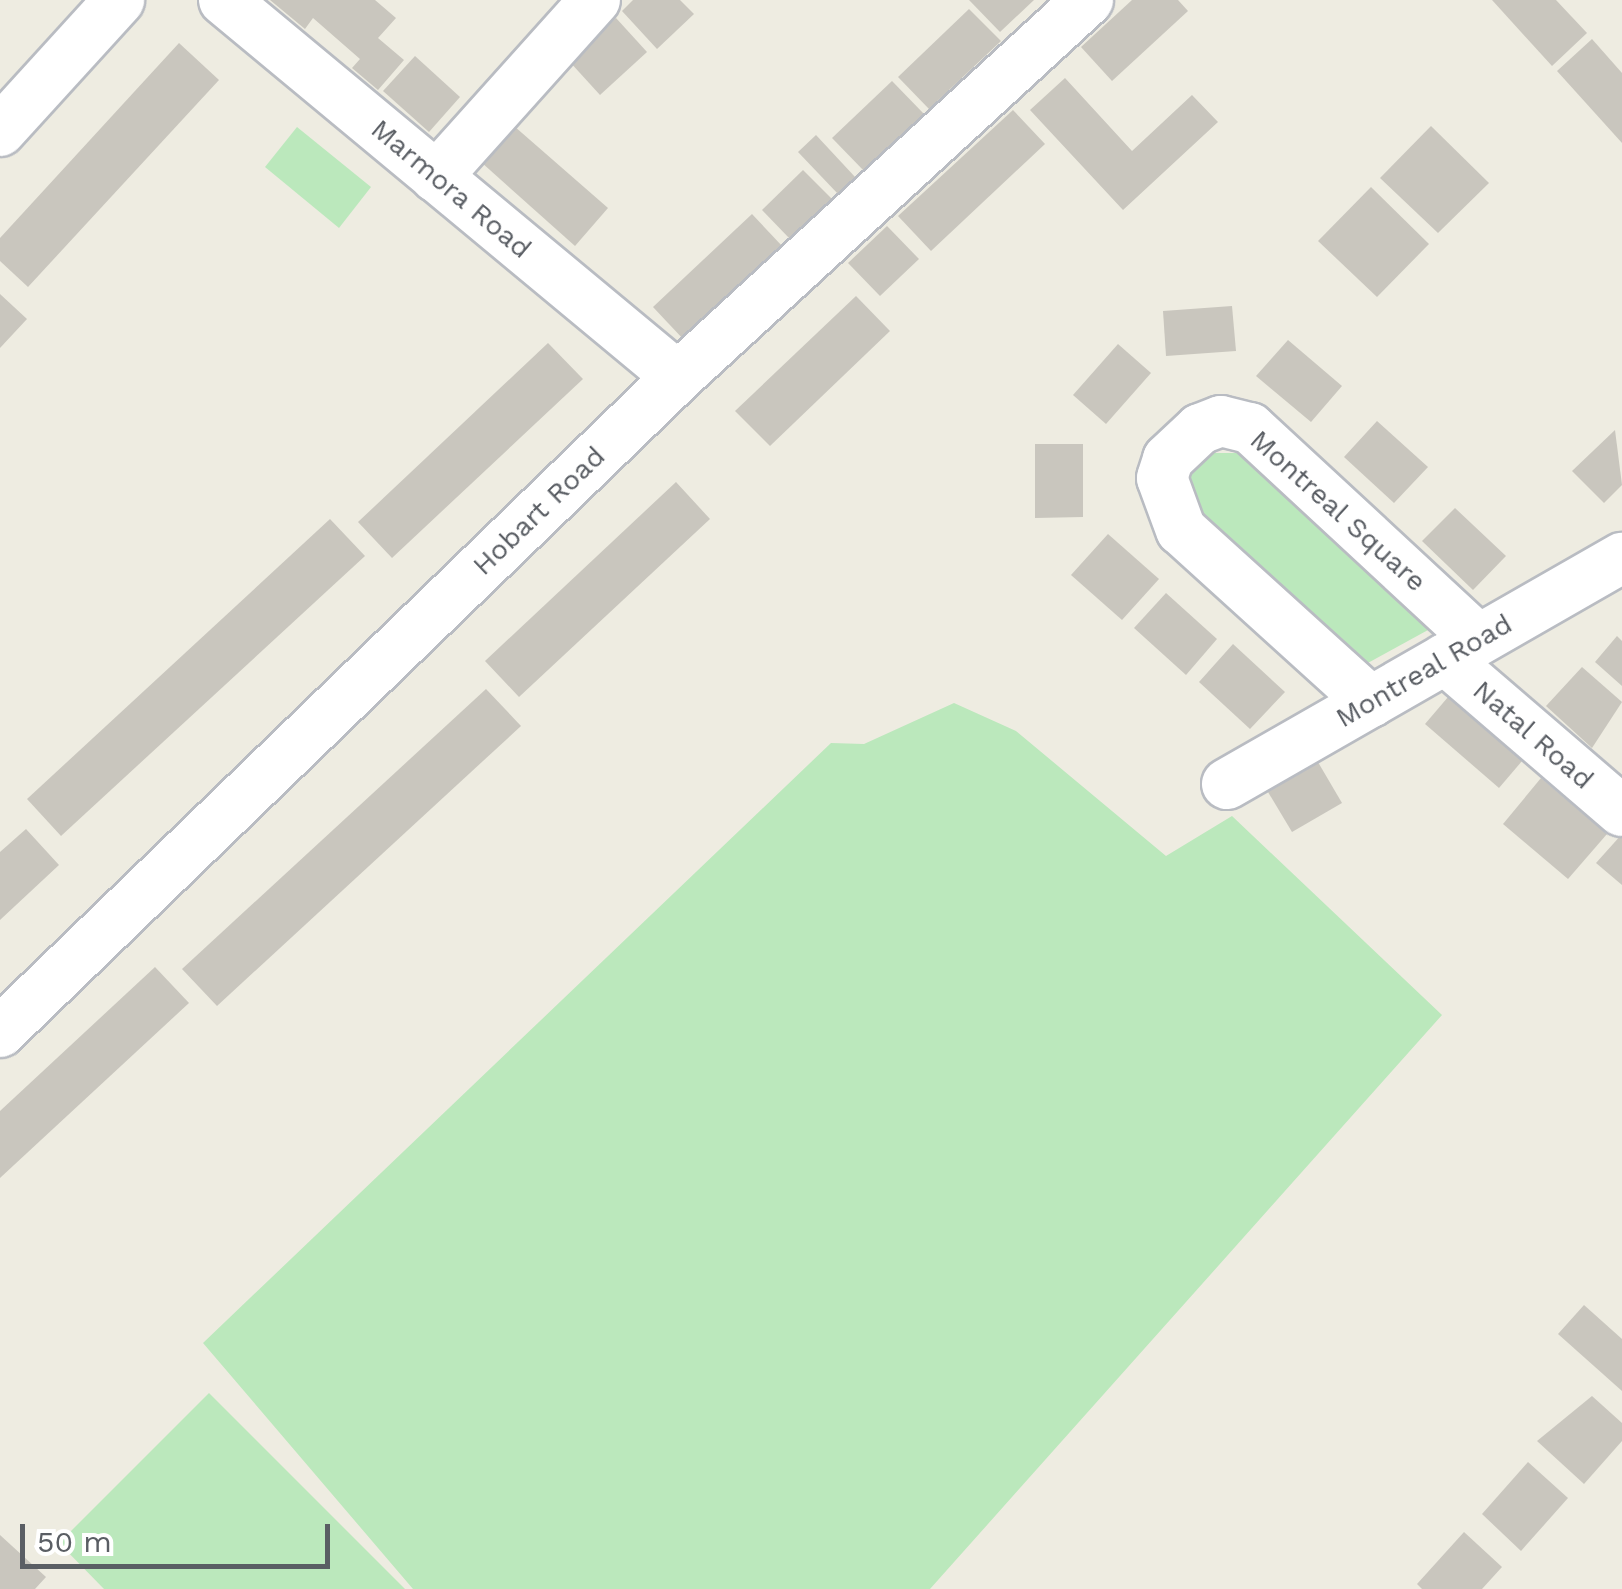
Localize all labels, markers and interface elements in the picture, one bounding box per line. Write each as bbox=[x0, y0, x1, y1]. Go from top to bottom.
street label: Marmora Road bbox=[364, 112, 538, 266]
street label: Montreal Square bbox=[1243, 423, 1433, 599]
street label: Hobart Road bbox=[466, 440, 612, 582]
street label: Montreal Road bbox=[1330, 607, 1518, 735]
street label: Natal Road bbox=[1465, 673, 1601, 797]
scale bar bbox=[25, 1504, 335, 1566]
text: 50 m bbox=[37, 1524, 112, 1559]

